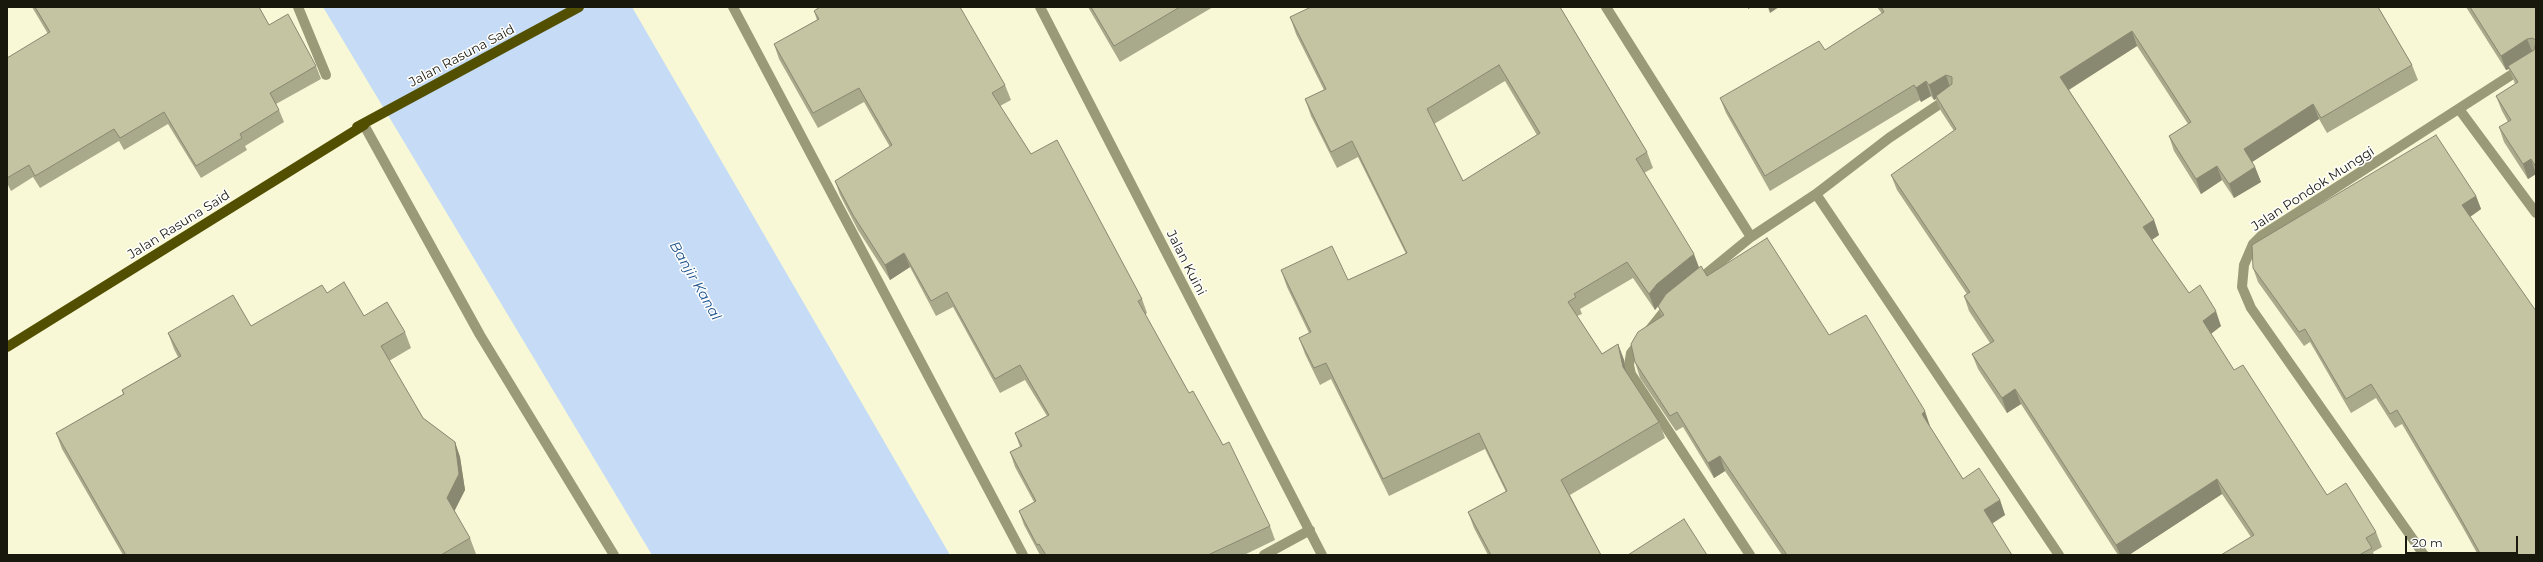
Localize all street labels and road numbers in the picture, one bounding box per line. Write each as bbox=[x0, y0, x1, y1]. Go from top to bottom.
street label: Jalan Rasuna Said bbox=[406, 22, 518, 90]
street label: Jalan Pondok Munggi bbox=[2249, 144, 2377, 234]
street label: Jalan Rasuna Said bbox=[125, 187, 233, 263]
street label: Jalan Kuini bbox=[1163, 228, 1209, 298]

